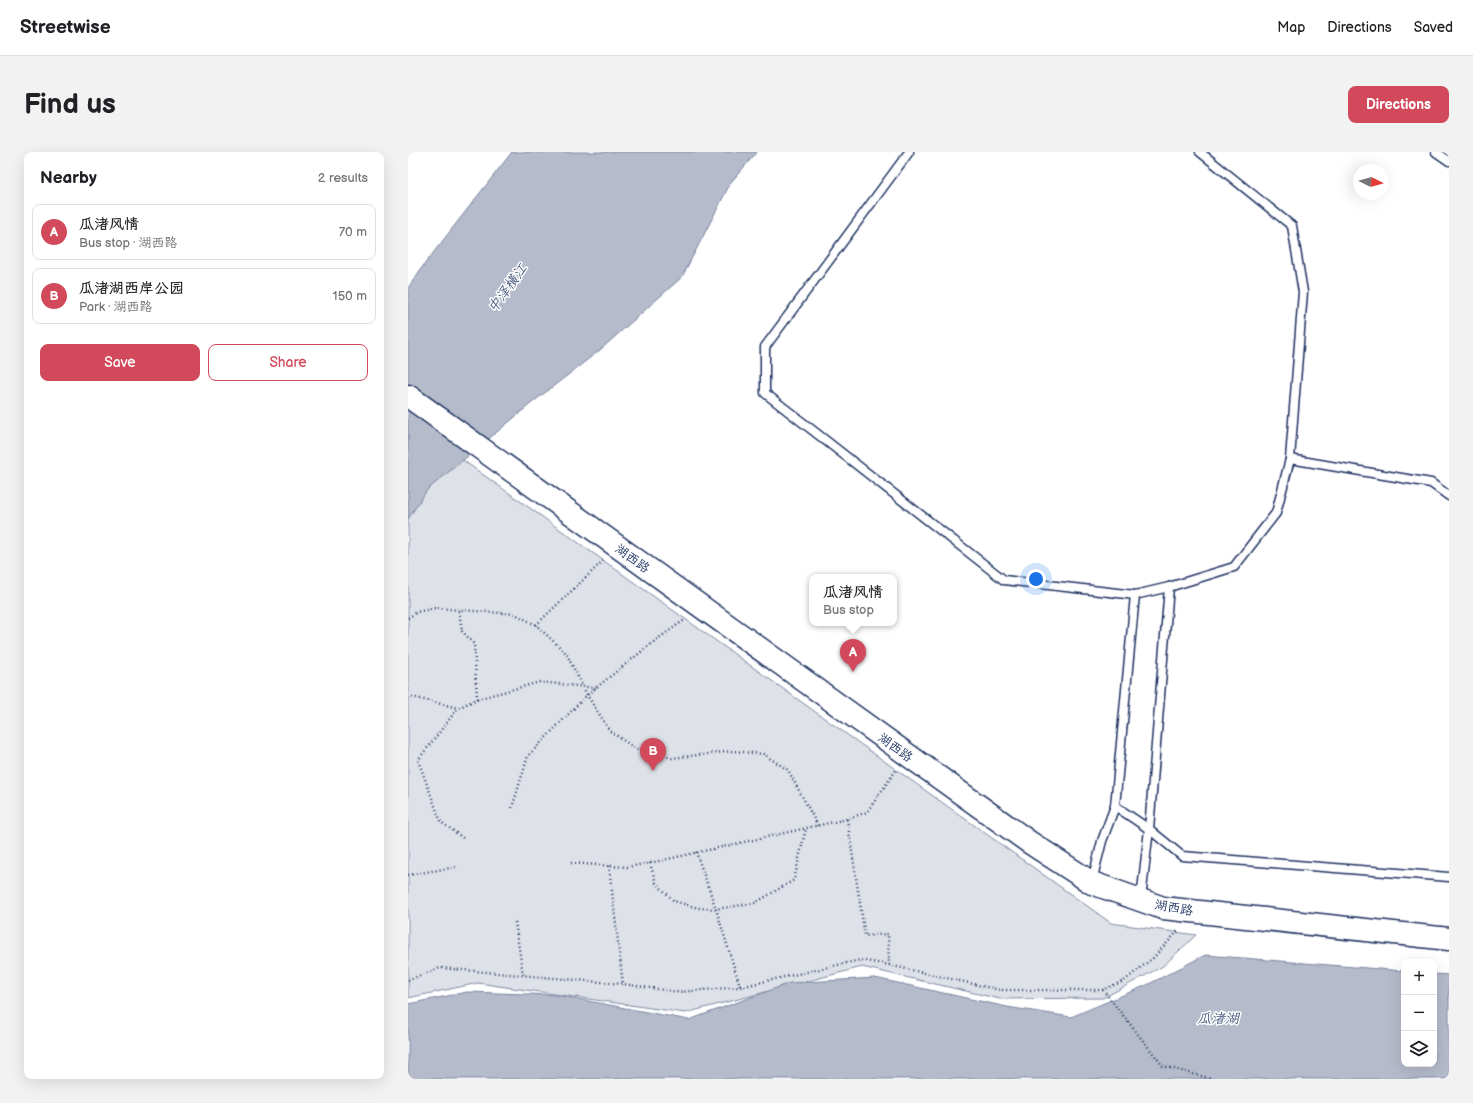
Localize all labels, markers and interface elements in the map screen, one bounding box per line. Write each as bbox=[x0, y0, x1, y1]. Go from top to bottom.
text: Streetwise bbox=[20, 16, 111, 39]
text: Map bbox=[1277, 19, 1305, 36]
text: Directions bbox=[1327, 19, 1392, 36]
text: Saved bbox=[1414, 19, 1453, 36]
button: Directions bbox=[1348, 86, 1449, 123]
text: Find us bbox=[24, 88, 116, 121]
north arrow bbox=[1353, 164, 1389, 200]
text: Nearby bbox=[40, 168, 97, 188]
text: 2 results bbox=[318, 170, 368, 186]
text: 瓜渚风情 bbox=[79, 215, 139, 234]
text: A bbox=[50, 224, 58, 240]
text: 70 m bbox=[339, 224, 367, 240]
text: Bus stop · 湖西路 bbox=[79, 235, 178, 251]
water label: 中泽横江 bbox=[484, 260, 531, 316]
text: 瓜渚湖西岸公园 bbox=[79, 279, 184, 298]
text: B bbox=[49, 288, 59, 304]
text: 150 m bbox=[333, 288, 367, 304]
text: Park · 湖西路 bbox=[79, 299, 153, 315]
button: Save bbox=[40, 344, 200, 381]
button: Share bbox=[208, 344, 368, 381]
street label: 湖西路 bbox=[612, 541, 653, 577]
your location bbox=[1026, 569, 1046, 589]
popup bbox=[809, 574, 897, 626]
text: 瓜渚风情 bbox=[823, 583, 883, 602]
text: Bus stop bbox=[823, 602, 874, 618]
pin: A bbox=[840, 639, 866, 672]
street label: 湖西路 bbox=[875, 730, 916, 766]
pin: B bbox=[640, 738, 666, 771]
street label: 湖西路 bbox=[1153, 897, 1194, 919]
map controls bbox=[1401, 959, 1437, 1067]
button: + bbox=[1401, 959, 1437, 995]
button: − bbox=[1401, 995, 1437, 1031]
water label: 瓜渚湖 bbox=[1197, 1010, 1241, 1027]
button: layers bbox=[1401, 1031, 1437, 1067]

